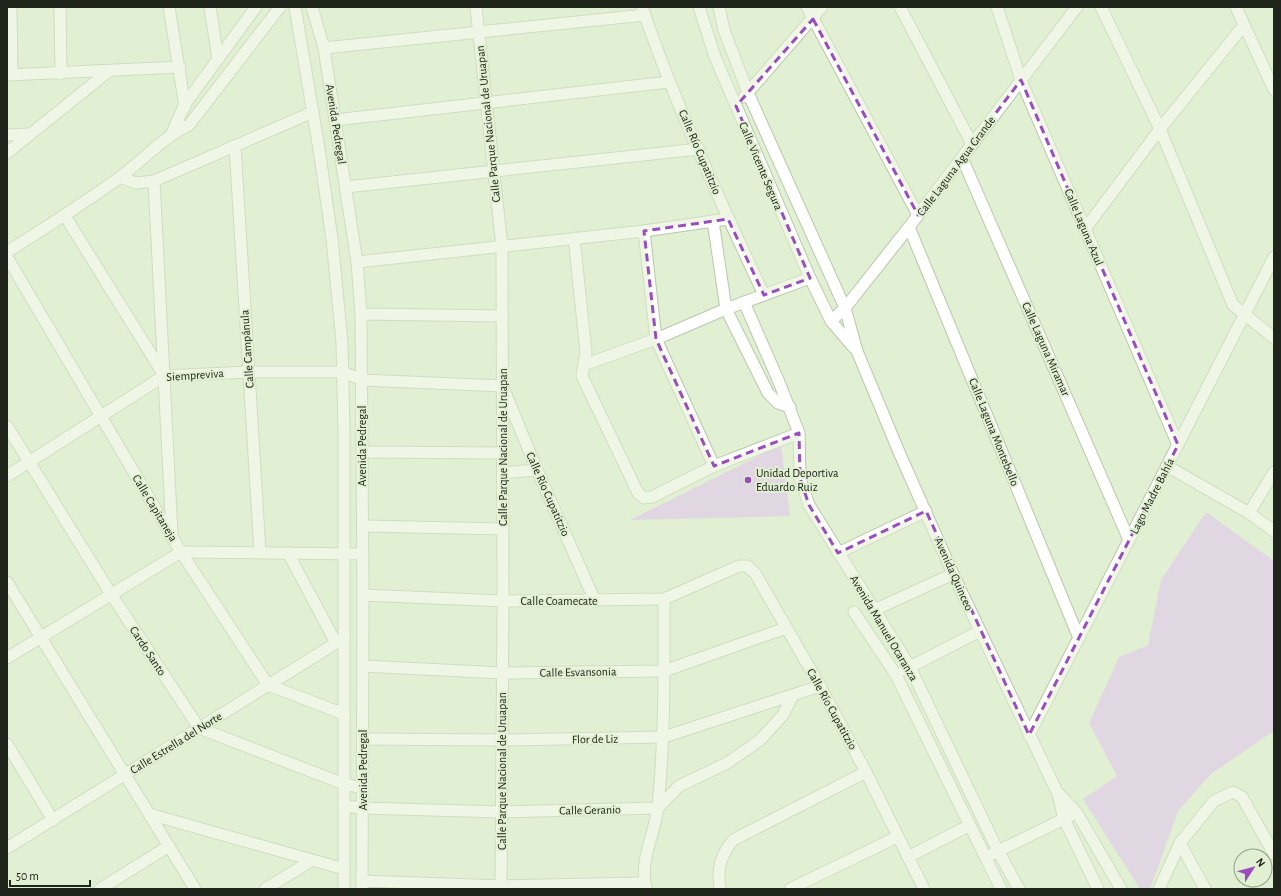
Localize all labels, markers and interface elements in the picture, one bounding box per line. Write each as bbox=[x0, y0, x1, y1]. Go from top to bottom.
street label: Calle Parque Nacional de Uruapan bbox=[474, 45, 502, 203]
street label: Avenida Pedregal bbox=[324, 83, 348, 165]
street label: Calle Río Cupatitzio bbox=[677, 108, 723, 196]
street label: Calle Laguna Agua Grande bbox=[915, 114, 997, 218]
street label: Calle Vicente Segura bbox=[737, 120, 785, 212]
street label: Calle Laguna Azul bbox=[1062, 187, 1106, 267]
street label: Calle Laguna Miramar bbox=[1020, 300, 1072, 398]
street label: Calle Campánula bbox=[238, 309, 256, 389]
street label: Siempreviva bbox=[166, 367, 225, 383]
street label: Calle Parque Nacional de Uruapan bbox=[497, 368, 509, 526]
street label: Calle Laguna Montebello bbox=[967, 376, 1021, 488]
street label: Avenida Pedregal bbox=[356, 406, 368, 486]
street label: Calle Río Cupatitzio bbox=[524, 450, 572, 538]
street label: Lago Madre Bahía bbox=[1128, 456, 1176, 536]
place label: Unidad Deportiva Eduardo Ruiz bbox=[756, 467, 839, 493]
street label: Calle Capitaneja bbox=[129, 472, 180, 544]
marker: Unidad Deportiva Eduardo Ruiz bbox=[743, 475, 753, 485]
street label: Avenida Quinceo bbox=[932, 536, 976, 613]
street label: Avenida Manuel Ocaranza bbox=[848, 573, 921, 683]
street label: Calle Coamecate bbox=[521, 595, 597, 607]
street label: Cardo Santo bbox=[128, 624, 168, 678]
street label: Calle Esvansonia bbox=[539, 665, 617, 679]
street label: Calle Río Cupatitzio bbox=[805, 666, 859, 752]
street label: Calle Parque Nacional de Uruapan bbox=[496, 692, 508, 850]
street label: Calle Estrella del Norte bbox=[128, 710, 224, 776]
street label: Avenida Pedregal bbox=[357, 730, 369, 810]
street label: Flor de Liz bbox=[572, 733, 618, 745]
street label: Calle Geranio bbox=[559, 803, 621, 817]
north arrow bbox=[1233, 848, 1273, 888]
text: N bbox=[1254, 856, 1267, 869]
scale bar bbox=[10, 862, 90, 888]
text: 50 m bbox=[16, 870, 39, 882]

